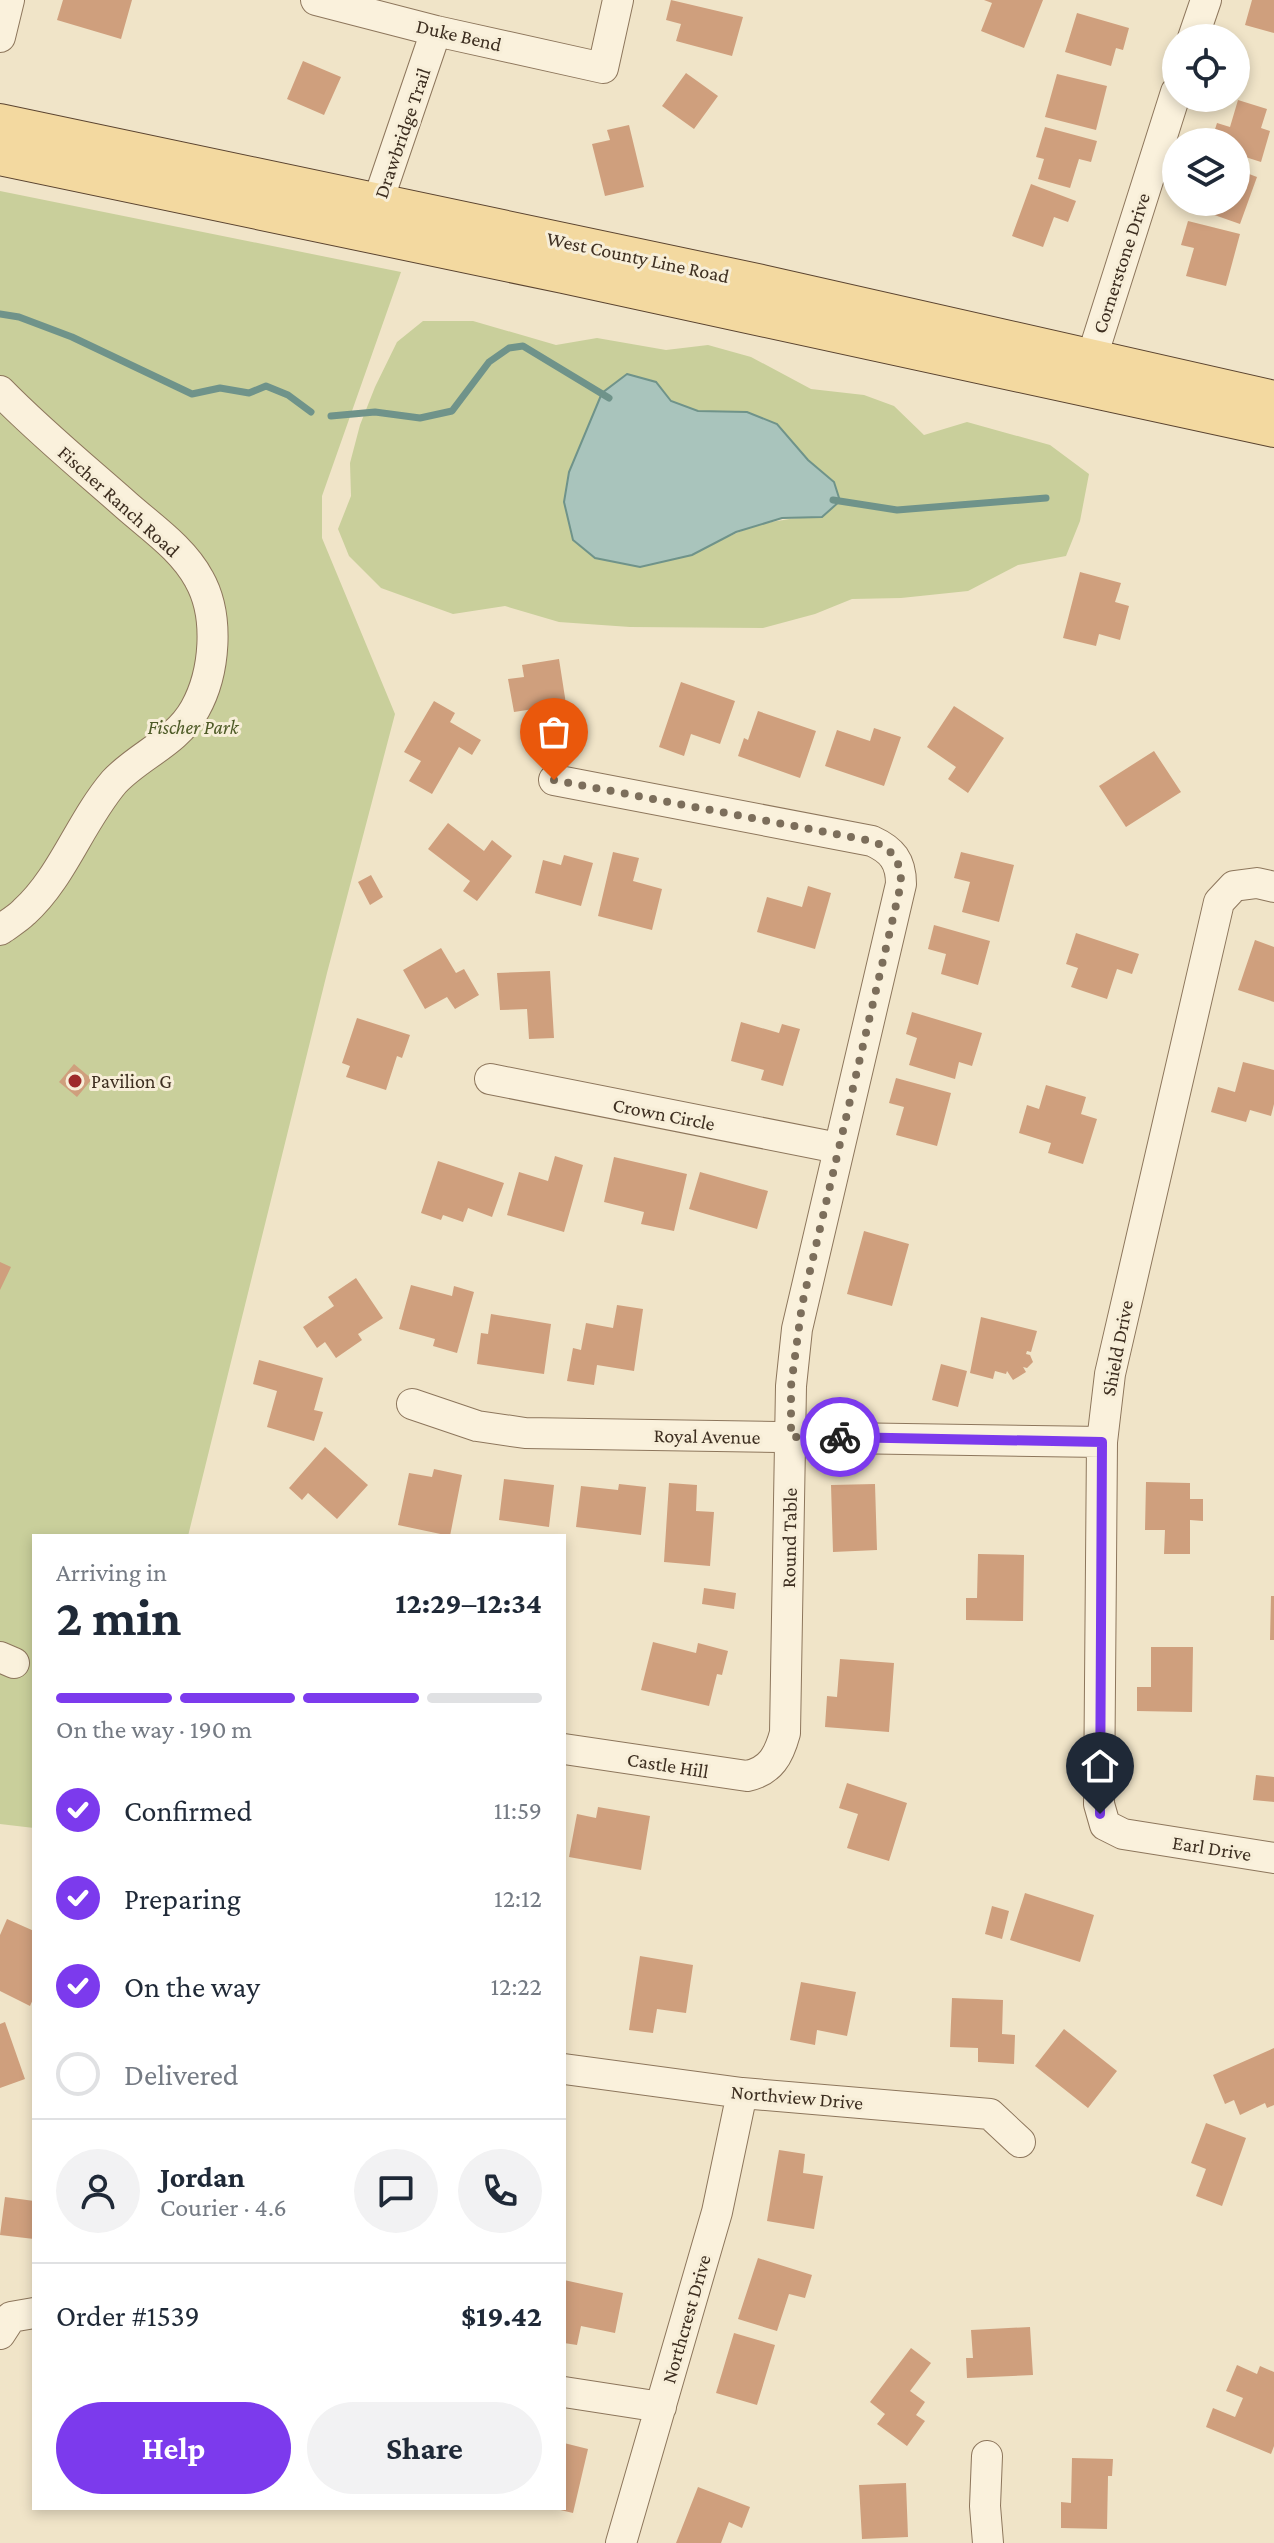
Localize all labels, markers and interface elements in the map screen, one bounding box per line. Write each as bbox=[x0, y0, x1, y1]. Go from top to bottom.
street label: Duke Bend bbox=[414, 15, 504, 56]
map controls bbox=[1162, 24, 1250, 216]
button: locate bbox=[1162, 24, 1250, 112]
street label: Drawbridge Trail bbox=[369, 65, 436, 201]
button: layers bbox=[1162, 128, 1250, 216]
street label: Cornerstone Drive bbox=[1088, 190, 1154, 336]
street label: West County Line Road bbox=[545, 227, 732, 288]
street label: Fischer Ranch Road bbox=[54, 441, 185, 562]
pin bbox=[520, 698, 588, 780]
icon: bag bbox=[532, 710, 576, 754]
park label: Fischer Park bbox=[148, 716, 240, 738]
place label: Pavilion G bbox=[91, 1070, 172, 1092]
marker: Pavilion G bbox=[66, 1072, 84, 1090]
street label: Crown Circle bbox=[611, 1093, 717, 1135]
street label: Shield Drive bbox=[1097, 1298, 1137, 1398]
courier bbox=[800, 1397, 880, 1477]
icon: bike bbox=[818, 1415, 862, 1459]
street label: Royal Avenue bbox=[653, 1424, 761, 1449]
street label: Round Table bbox=[777, 1488, 801, 1588]
text: Arriving in bbox=[56, 1558, 167, 1587]
text: 12:29–12:34 bbox=[395, 1586, 542, 1619]
text: 2 min bbox=[56, 1588, 181, 1646]
text: On the way · 190 m bbox=[56, 1715, 252, 1744]
pin bbox=[1066, 1732, 1134, 1814]
icon: home bbox=[1078, 1744, 1122, 1788]
street label: Castle Hill bbox=[626, 1748, 710, 1782]
icon: check bbox=[56, 1788, 100, 1832]
text: Confirmed bbox=[124, 1794, 252, 1827]
text: 11:59 bbox=[494, 1796, 542, 1825]
street label: Earl Drive bbox=[1171, 1831, 1253, 1865]
icon: check bbox=[56, 1876, 100, 1920]
text: Preparing bbox=[124, 1882, 241, 1915]
text: 12:12 bbox=[494, 1884, 542, 1913]
icon: check bbox=[56, 1964, 100, 2008]
text: On the way bbox=[124, 1970, 260, 2003]
text: 12:22 bbox=[490, 1972, 542, 2001]
text: Delivered bbox=[124, 2058, 239, 2091]
street label: Northview Drive bbox=[730, 2080, 864, 2114]
button: person bbox=[56, 2149, 140, 2233]
button: chat bbox=[354, 2149, 438, 2233]
button: phone bbox=[458, 2149, 542, 2233]
text: Jordan bbox=[160, 2160, 245, 2193]
text: Courier · 4.6 bbox=[160, 2193, 287, 2222]
street label: Northcrest Drive bbox=[657, 2252, 715, 2386]
text: Order #1539 bbox=[56, 2299, 200, 2332]
text: $19.42 bbox=[461, 2299, 542, 2332]
button: Help bbox=[56, 2402, 291, 2494]
button: Share bbox=[307, 2402, 542, 2494]

